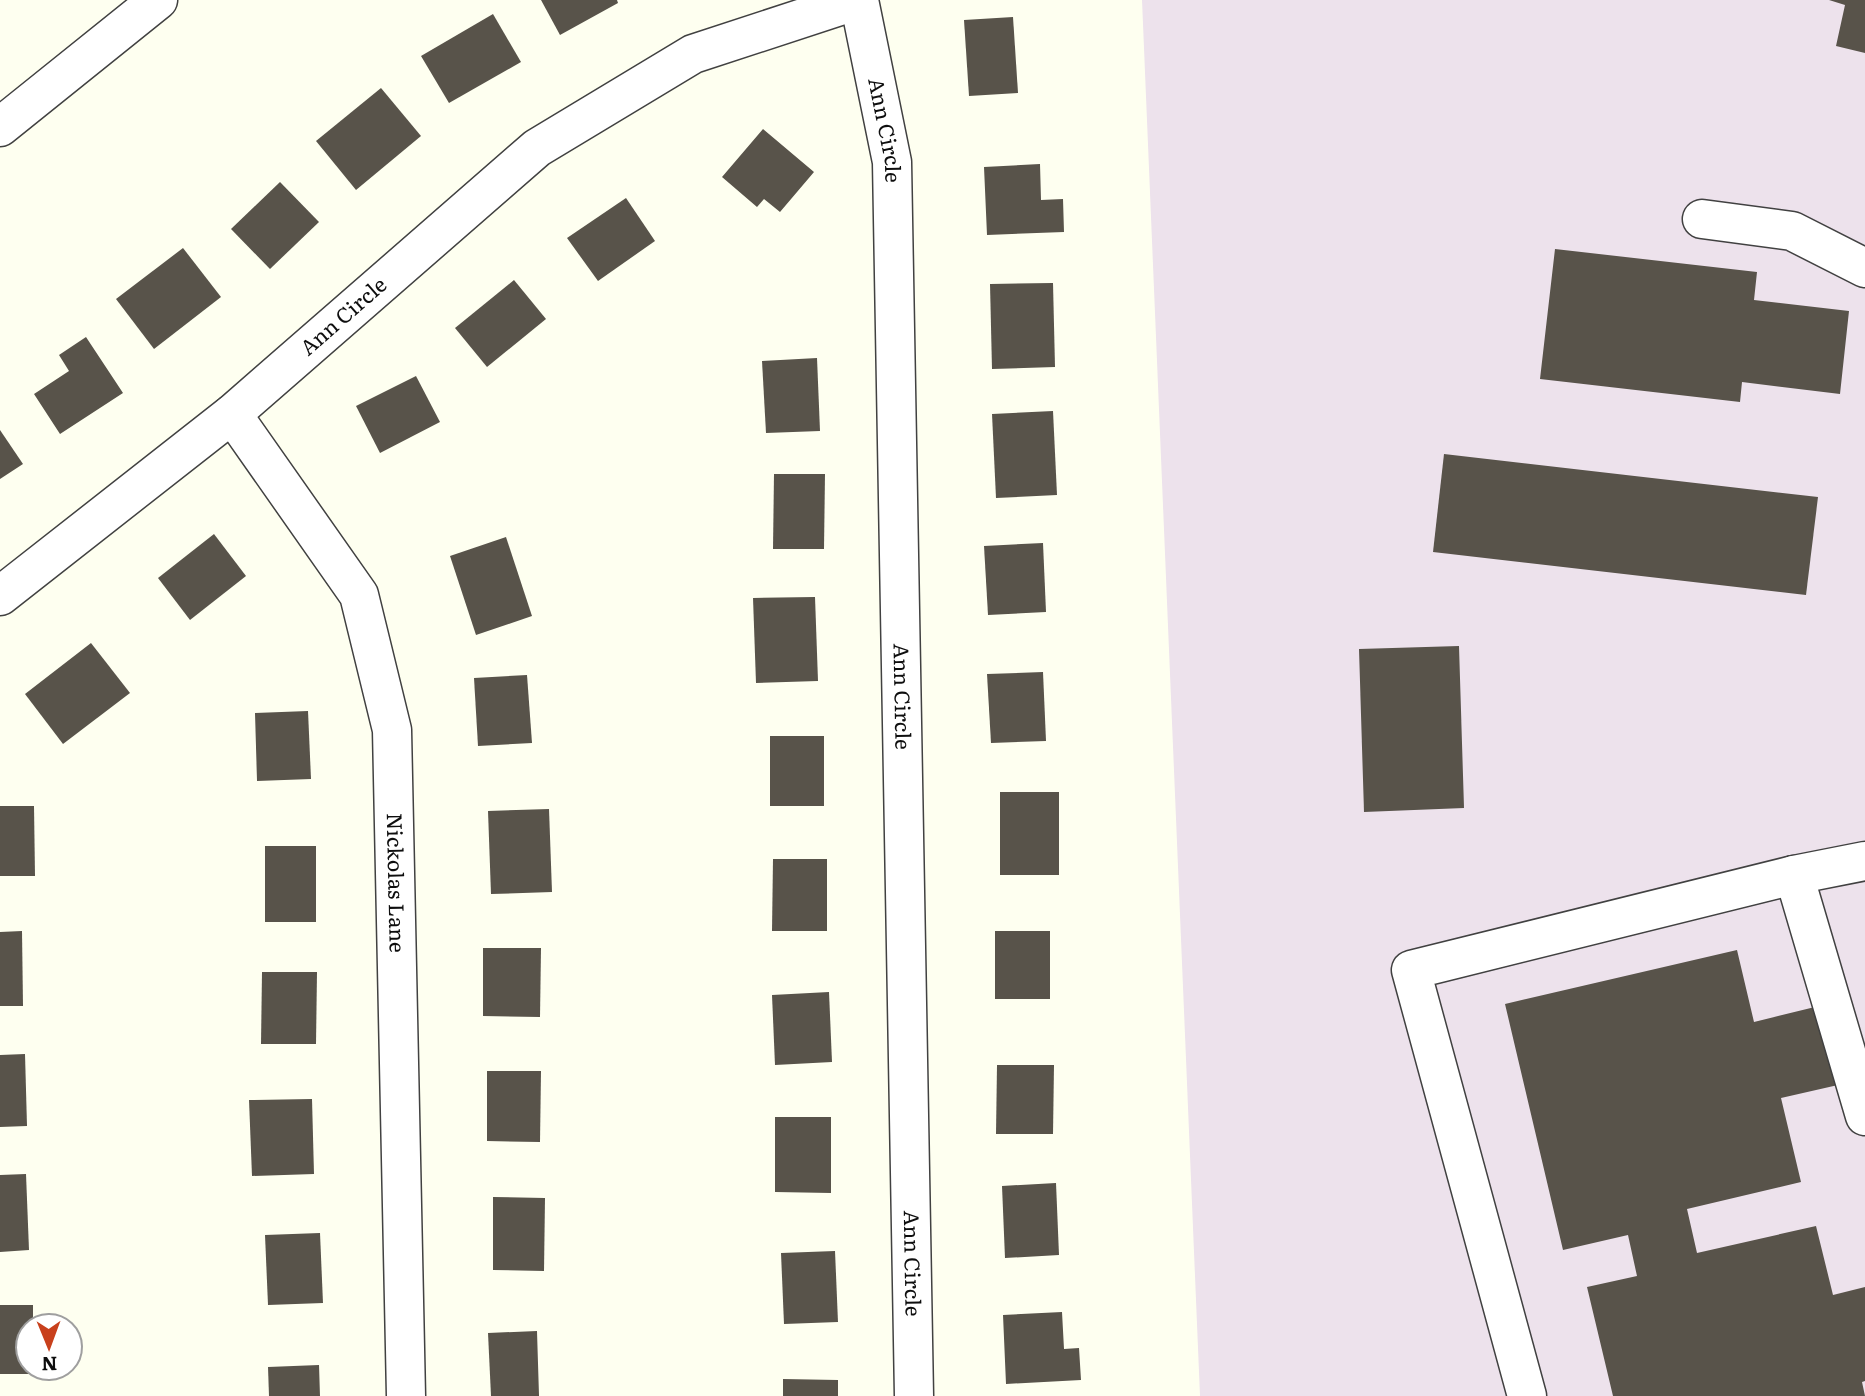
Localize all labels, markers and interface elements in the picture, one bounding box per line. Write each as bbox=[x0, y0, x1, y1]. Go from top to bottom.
street label: Ann Circle bbox=[862, 75, 910, 183]
street label: Ann Circle bbox=[292, 268, 392, 361]
street label: Ann Circle bbox=[888, 643, 920, 750]
street label: Nickolas Lane bbox=[381, 813, 415, 953]
street label: Ann Circle bbox=[898, 1210, 931, 1317]
north arrow bbox=[14, 1312, 84, 1382]
text: N bbox=[41, 1351, 58, 1379]

